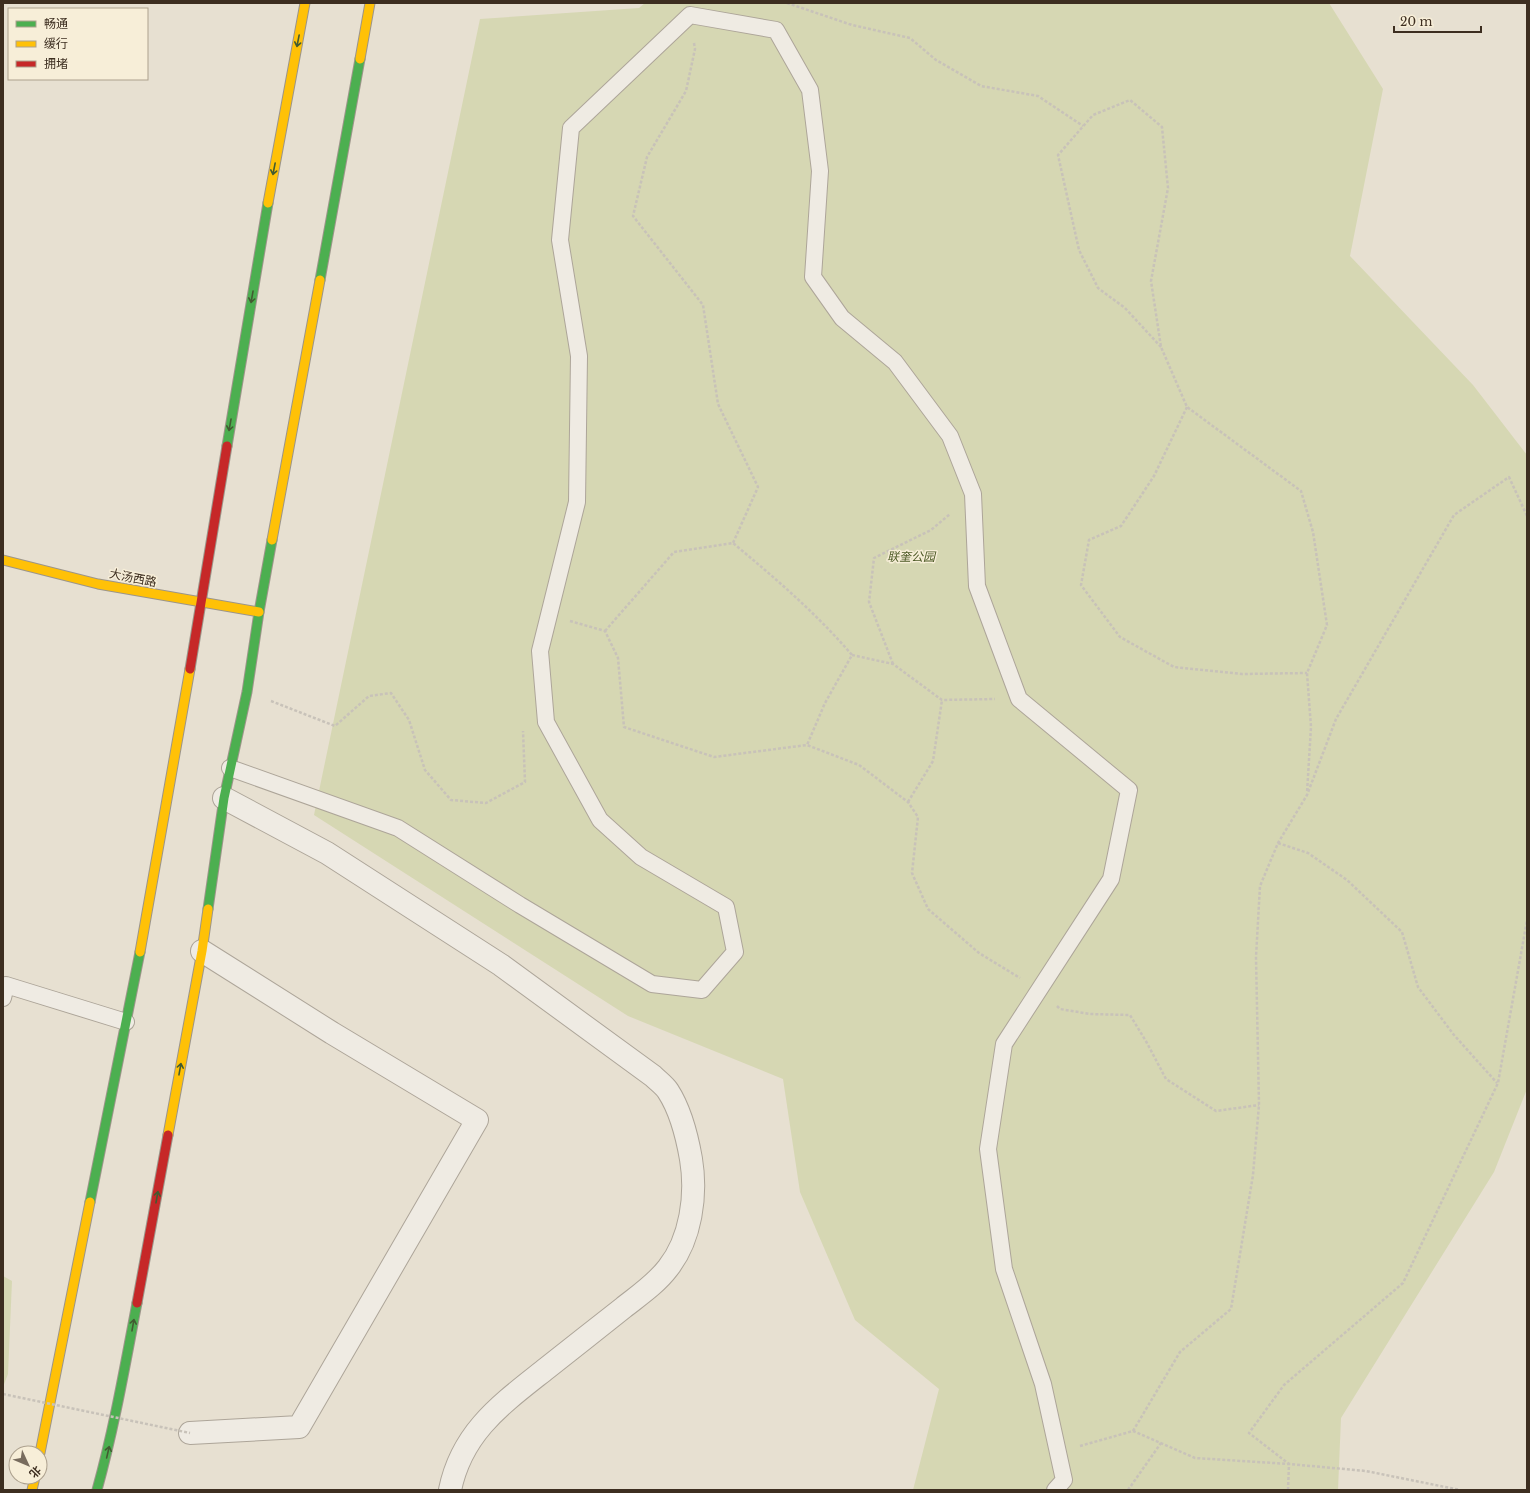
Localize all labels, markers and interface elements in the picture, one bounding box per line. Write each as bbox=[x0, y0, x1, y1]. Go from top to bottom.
legend bbox=[8, 8, 148, 80]
scale bar bbox=[1394, 8, 1481, 34]
text: 20 m bbox=[1400, 14, 1432, 29]
text: 畅通 bbox=[44, 16, 68, 31]
one-way arrow bbox=[294, 34, 302, 47]
text: 缓行 bbox=[44, 36, 68, 51]
text: 拥堵 bbox=[44, 56, 68, 71]
one-way arrow bbox=[270, 162, 278, 175]
one-way arrow bbox=[247, 290, 255, 303]
one-way arrow bbox=[226, 418, 234, 431]
park label: 联奎公园 bbox=[887, 549, 937, 564]
street label: 大汤西路 bbox=[108, 566, 158, 589]
one-way arrow bbox=[177, 1063, 185, 1076]
one-way arrow bbox=[153, 1191, 161, 1204]
one-way arrow bbox=[130, 1319, 138, 1332]
north arrow bbox=[8, 1445, 48, 1485]
one-way arrow bbox=[104, 1446, 112, 1459]
text: 北 bbox=[26, 1463, 44, 1481]

